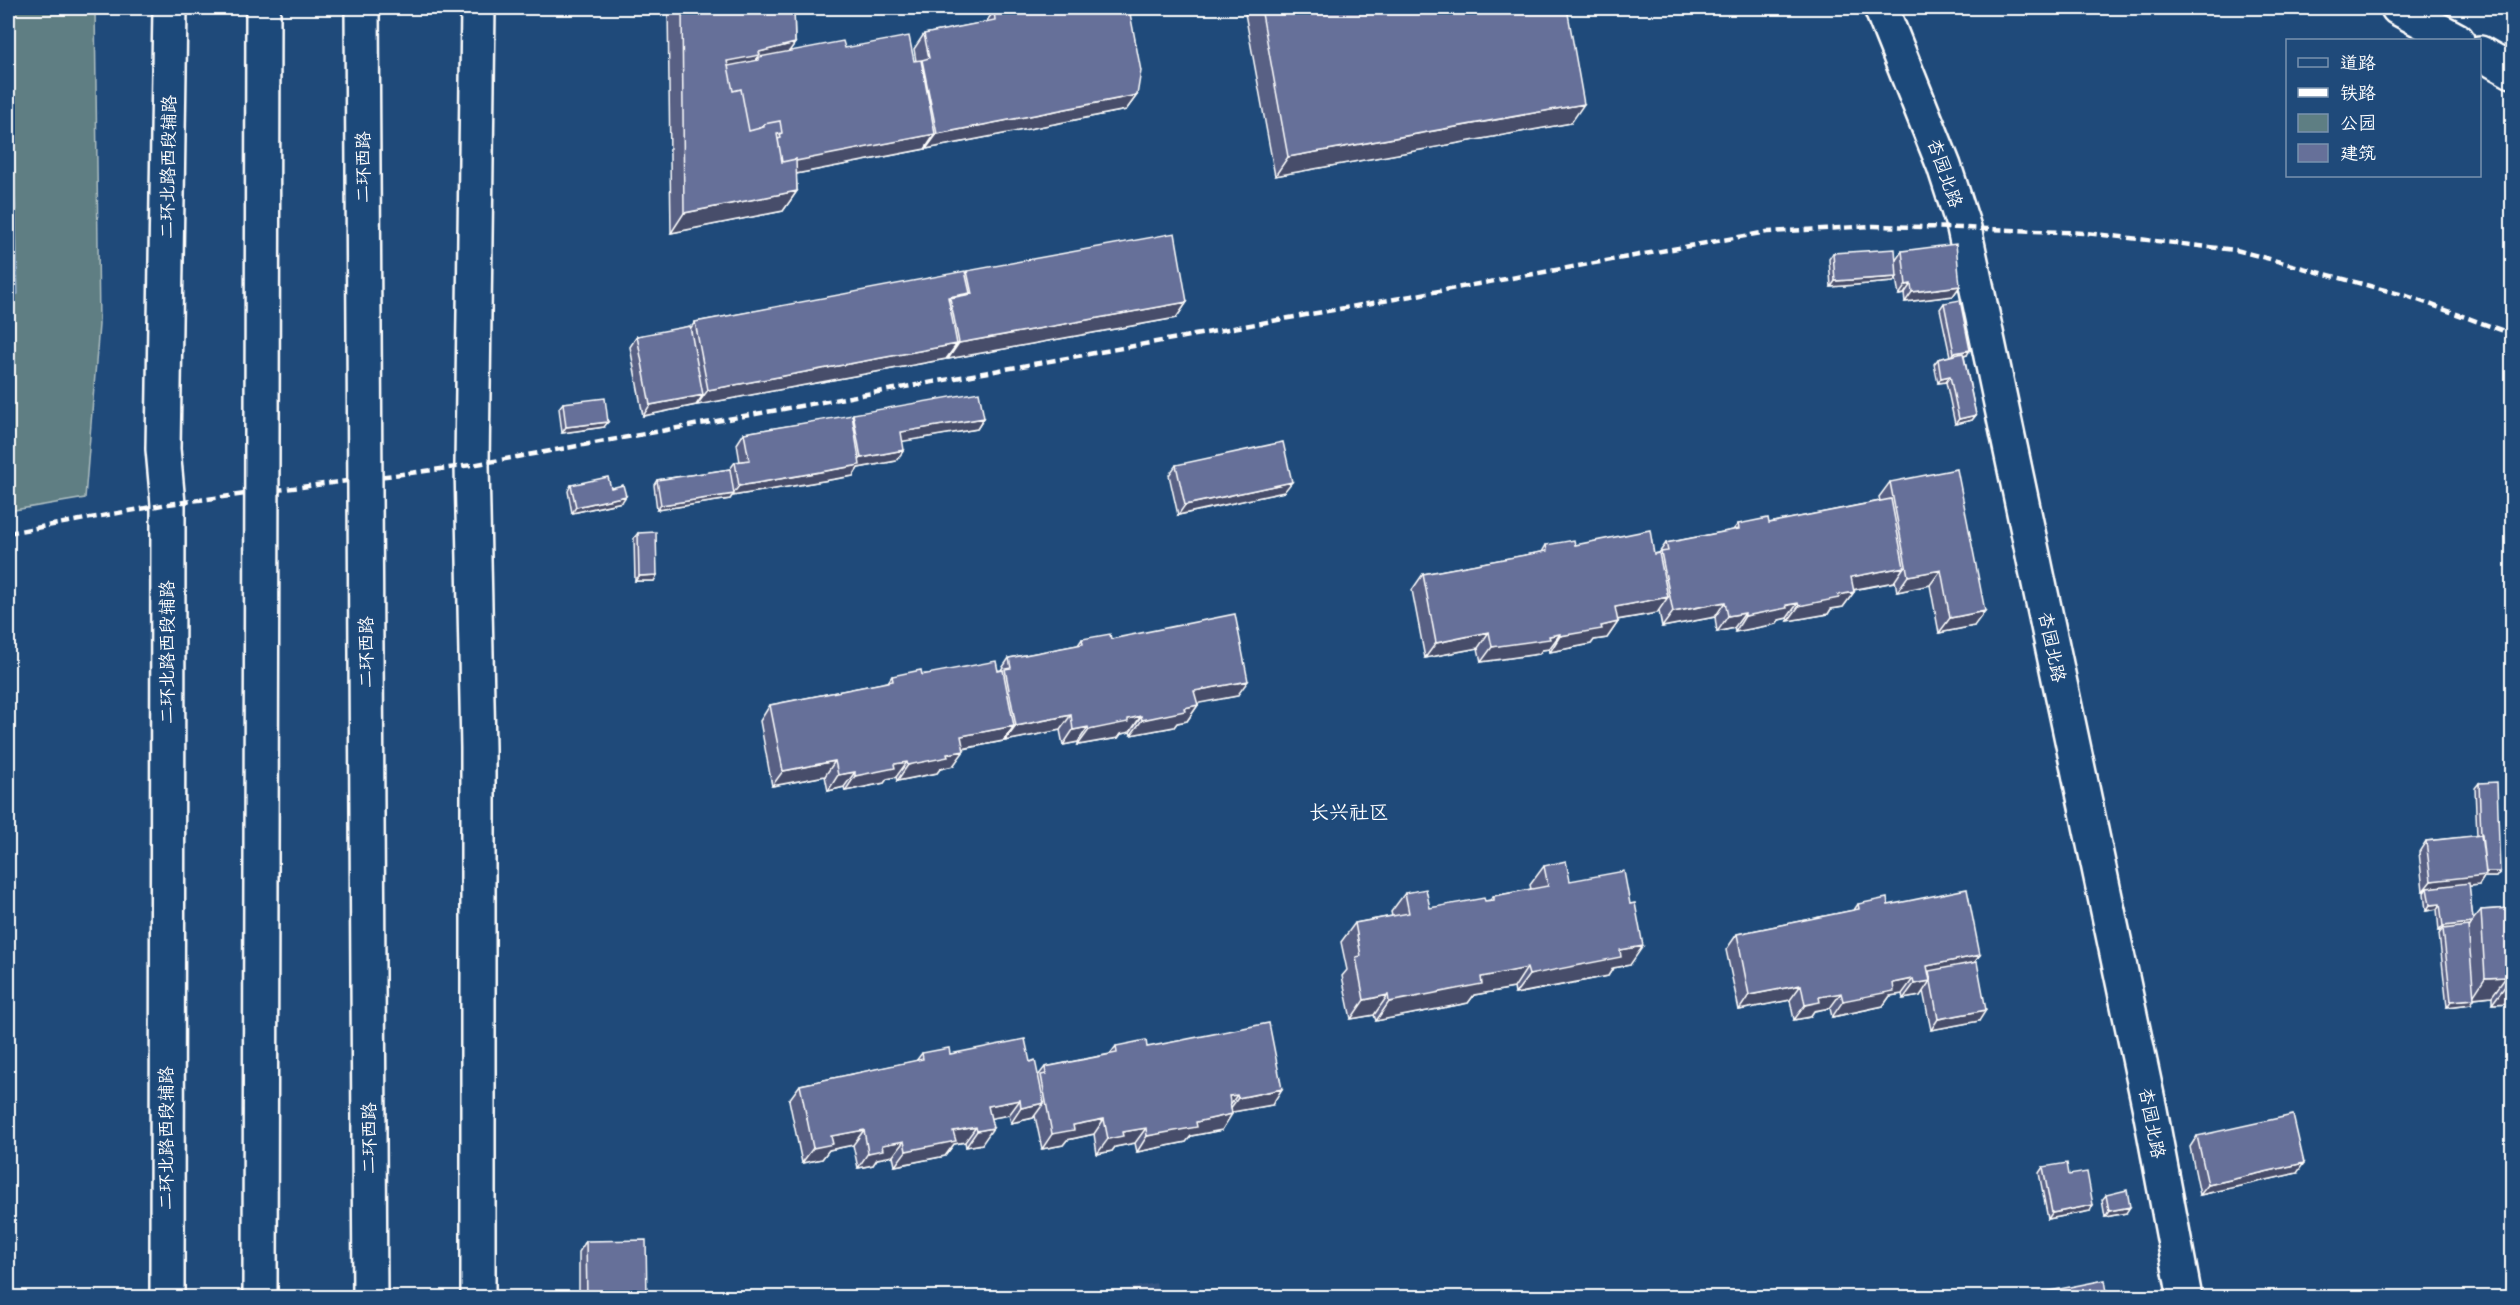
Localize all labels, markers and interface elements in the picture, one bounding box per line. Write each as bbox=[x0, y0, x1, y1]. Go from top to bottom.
legend bbox=[2286, 39, 2481, 177]
text: 道路 bbox=[2340, 47, 2376, 79]
text: 铁路 bbox=[2340, 77, 2376, 109]
street label: 二环北路西段辅路 bbox=[151, 95, 185, 239]
text: 公园 bbox=[2340, 107, 2376, 139]
street label: 二环西路 bbox=[347, 131, 379, 203]
street label: 杏园北路 bbox=[1918, 134, 1972, 212]
text: 建筑 bbox=[2340, 137, 2376, 169]
street label: 二环北路西段辅路 bbox=[151, 580, 183, 724]
street label: 杏园北路 bbox=[2029, 608, 2075, 686]
street label: 二环西路 bbox=[350, 616, 382, 688]
district label: 长兴社区 bbox=[1309, 795, 1389, 830]
street label: 二环北路西段辅路 bbox=[150, 1066, 182, 1210]
street label: 杏园北路 bbox=[2129, 1085, 2175, 1161]
street label: 二环西路 bbox=[353, 1102, 385, 1174]

